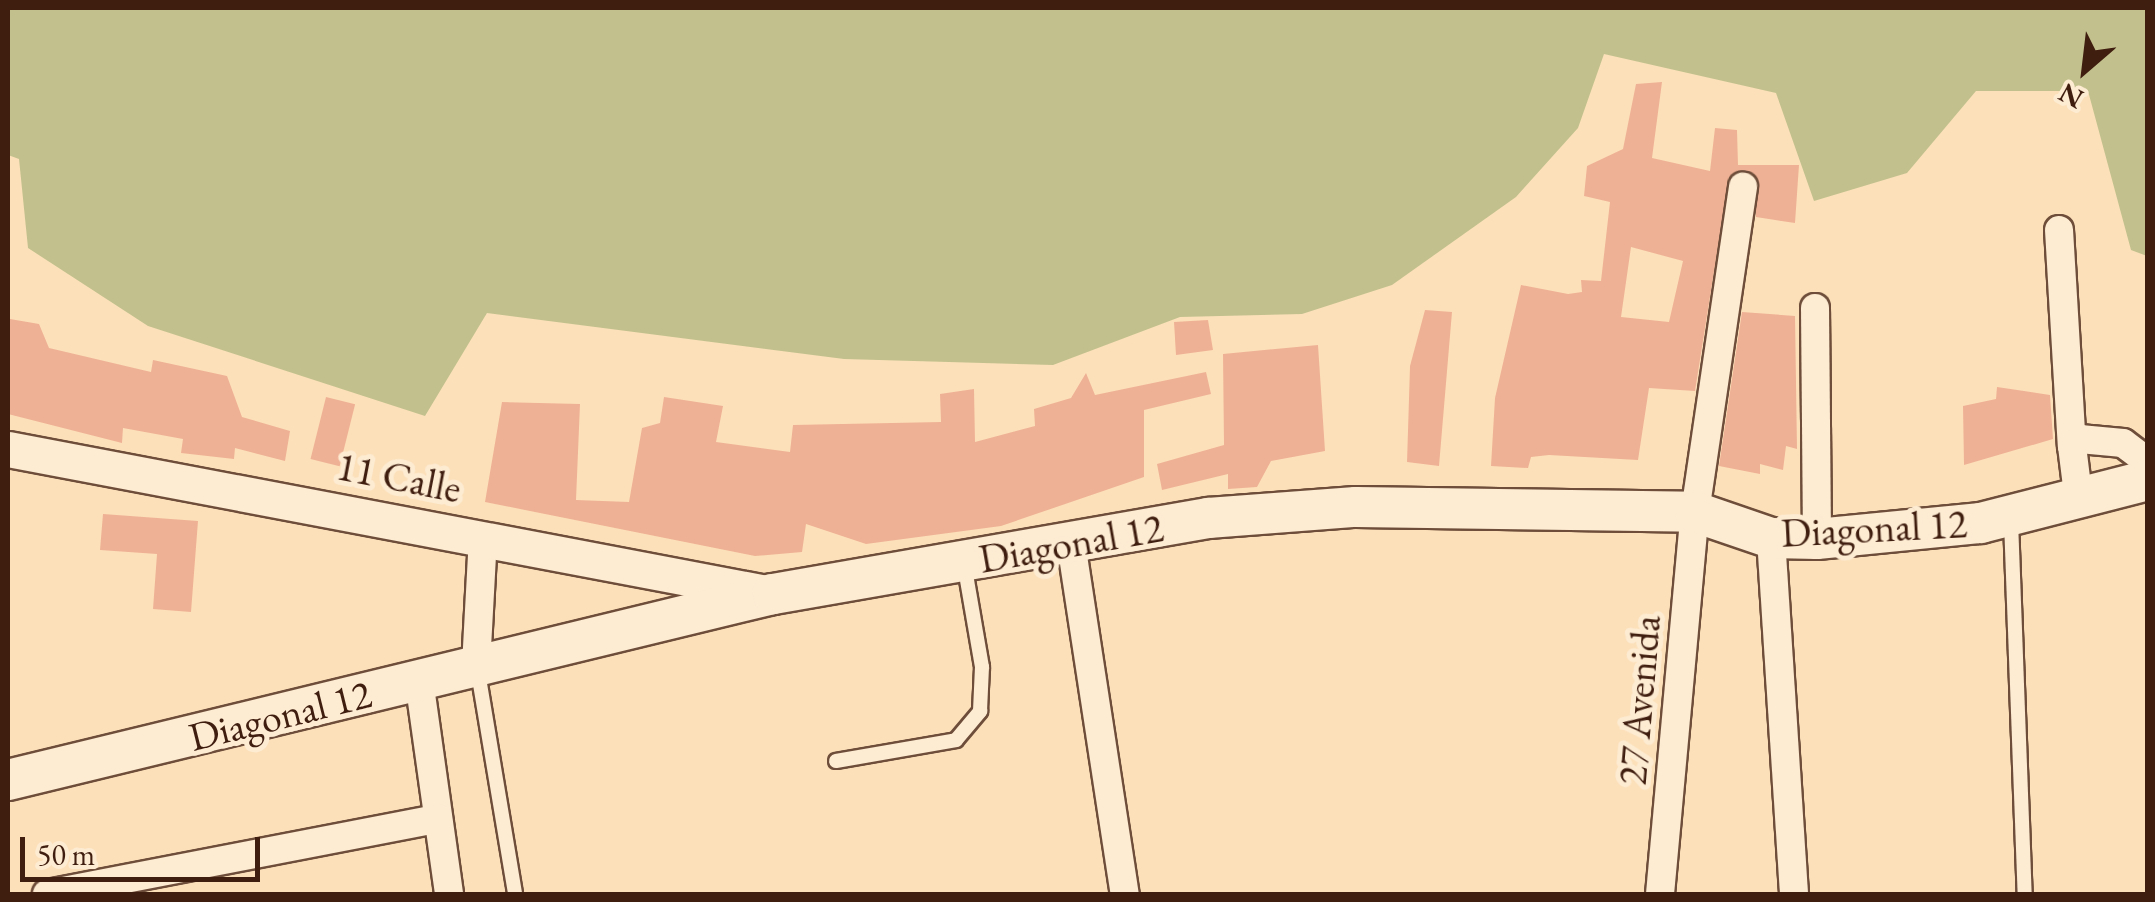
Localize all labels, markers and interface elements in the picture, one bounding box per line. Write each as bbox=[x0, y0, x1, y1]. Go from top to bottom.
north arrow bbox=[2035, 20, 2135, 120]
text: N bbox=[2052, 75, 2089, 118]
street label: 11 Calle bbox=[333, 441, 465, 513]
street label: Diagonal 12 bbox=[1780, 499, 1968, 557]
street label: Diagonal 12 bbox=[975, 503, 1167, 583]
street label: 27 Avenida bbox=[1608, 613, 1670, 787]
street label: Diagonal 12 bbox=[184, 669, 376, 761]
scale bar bbox=[25, 817, 265, 879]
text: 50 m bbox=[37, 835, 95, 874]

